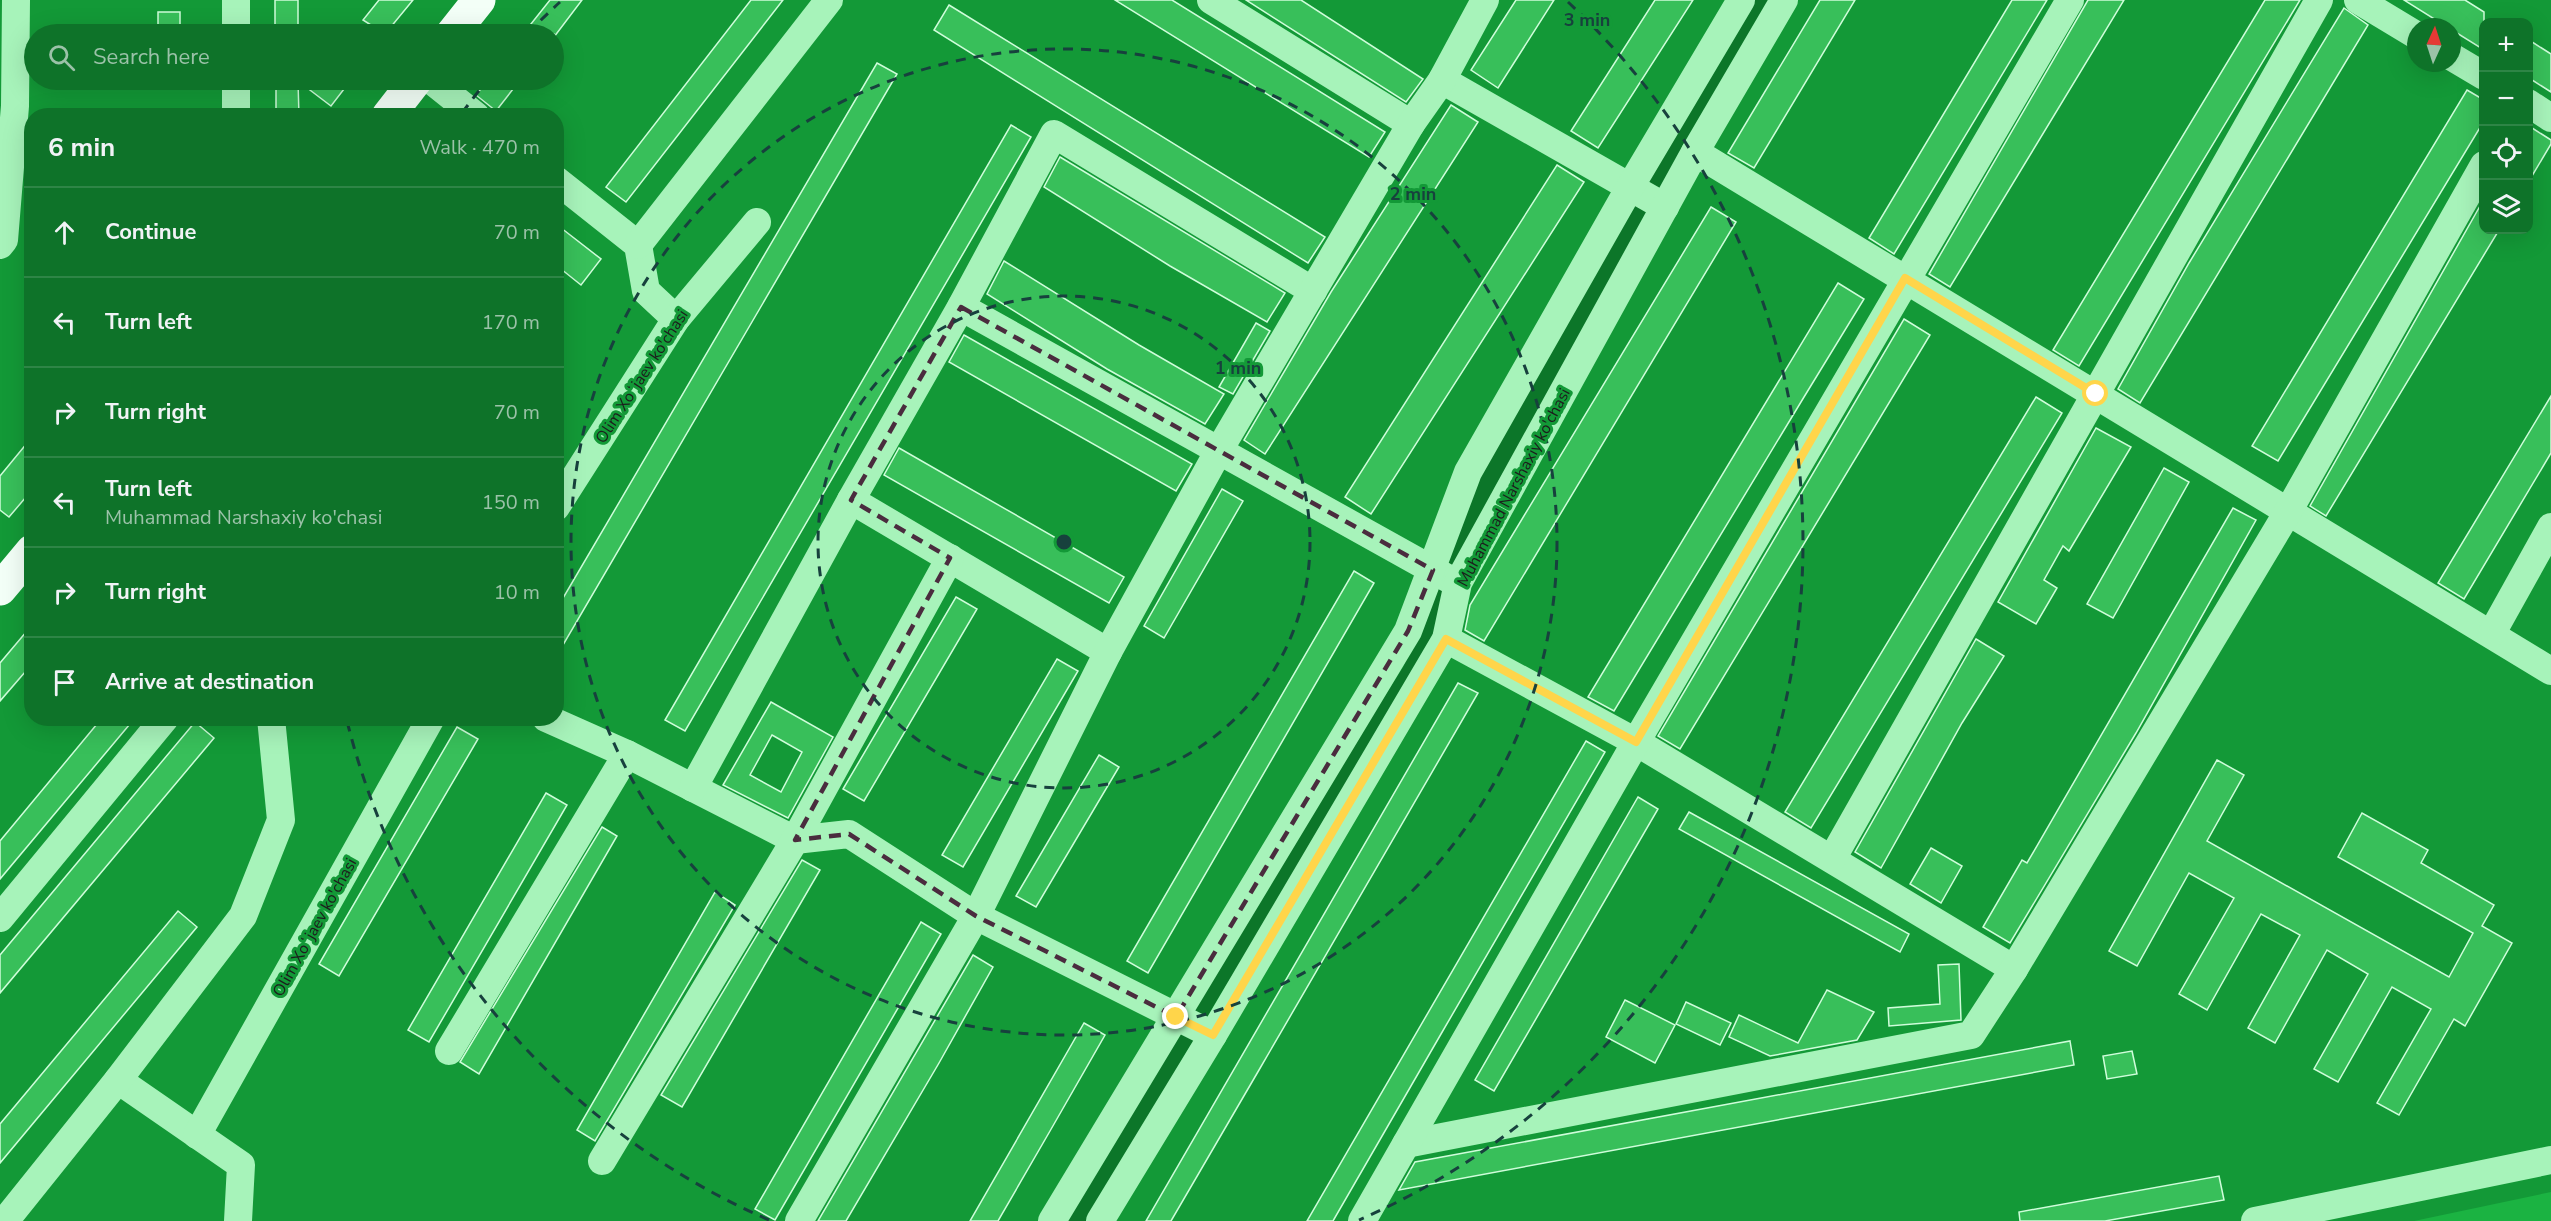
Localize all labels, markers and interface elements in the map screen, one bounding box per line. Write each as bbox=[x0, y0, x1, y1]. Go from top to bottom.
text: 3 min bbox=[1564, 8, 1610, 32]
north arrow bbox=[2407, 18, 2461, 72]
map controls bbox=[2479, 18, 2533, 234]
button: + bbox=[2479, 18, 2533, 72]
search box bbox=[24, 24, 564, 90]
icon: search bbox=[45, 41, 78, 74]
text: Search here bbox=[93, 42, 210, 72]
button: − bbox=[2479, 72, 2533, 126]
button: locate bbox=[2479, 126, 2533, 180]
text: 6 min bbox=[48, 130, 115, 165]
text: Walk · 470 m bbox=[420, 134, 540, 161]
button: layers bbox=[2479, 180, 2533, 234]
text: 2 min bbox=[1390, 182, 1436, 206]
icon: ahead bbox=[48, 216, 81, 249]
text: Continue bbox=[105, 217, 196, 247]
text: 70 m bbox=[494, 219, 540, 246]
street label: Olim Xoʻjaev ko'chasi bbox=[590, 305, 693, 448]
icon: left bbox=[48, 306, 81, 339]
text: Turn left bbox=[105, 307, 192, 337]
text: 170 m bbox=[482, 309, 540, 336]
text: 1 min bbox=[1215, 356, 1261, 380]
route start bbox=[2082, 380, 2108, 406]
street label: Muhammad Narshaxiy ko'chasi bbox=[1452, 384, 1576, 591]
icon: right bbox=[48, 396, 81, 429]
text: Turn right bbox=[105, 397, 206, 427]
text: 70 m bbox=[494, 399, 540, 426]
text: Turn left bbox=[105, 474, 192, 504]
icon: left bbox=[48, 486, 81, 519]
text: 150 m bbox=[482, 489, 540, 516]
text: Muhammad Narshaxiy ko'chasi bbox=[105, 504, 382, 531]
centre of rings bbox=[1054, 532, 1074, 552]
icon: right bbox=[48, 576, 81, 609]
text: Turn right bbox=[105, 577, 206, 607]
text: 10 m bbox=[494, 579, 540, 606]
icon: arrive bbox=[48, 666, 81, 699]
text: Arrive at destination bbox=[105, 667, 314, 697]
street label: Olim Xoʻjaev ko'chasi bbox=[268, 854, 362, 1001]
route end bbox=[1162, 1003, 1188, 1029]

